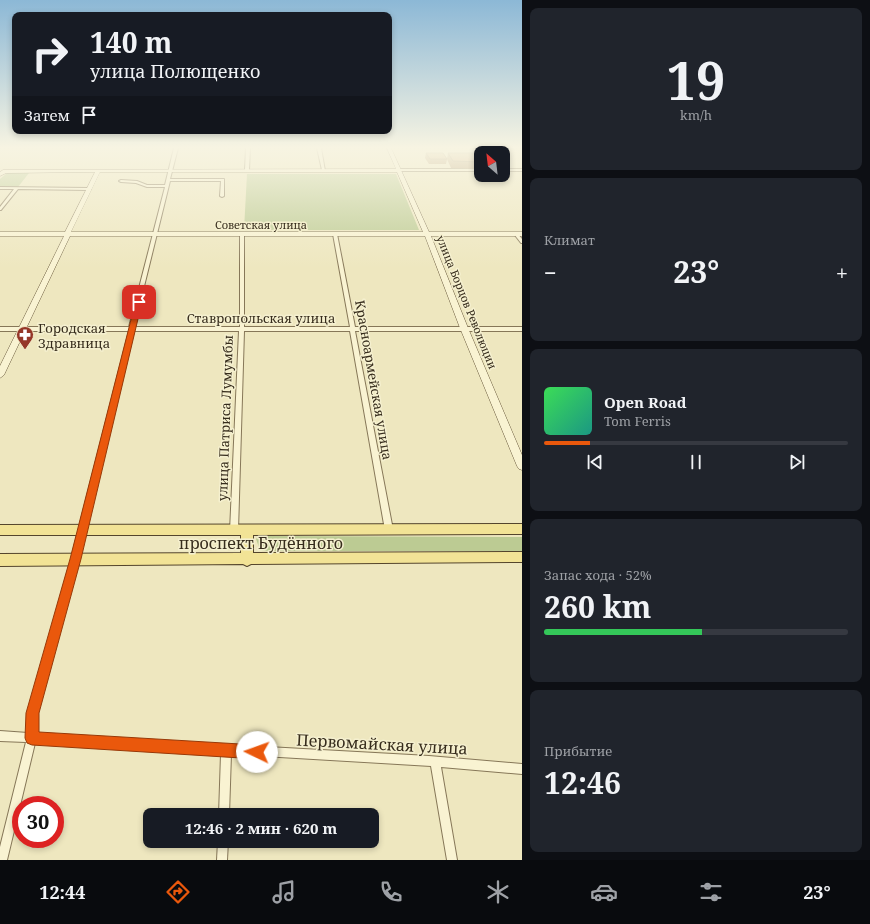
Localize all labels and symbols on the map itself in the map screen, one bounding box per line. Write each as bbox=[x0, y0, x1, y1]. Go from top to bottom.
north arrow bbox=[474, 146, 510, 182]
street label: Советская улица bbox=[215, 217, 307, 232]
street label: улица Борцов Революции bbox=[433, 233, 501, 371]
pin bbox=[122, 285, 156, 319]
street label: Красноармейская улица bbox=[351, 299, 397, 461]
street label: Ставропольская улица bbox=[187, 309, 335, 327]
place label: Городская Здравница bbox=[38, 319, 110, 352]
pharmacy icon: Городская Здравница bbox=[15, 325, 35, 350]
street label: улица Патриса Лумумбы bbox=[213, 334, 237, 501]
street label: проспект Будённого bbox=[179, 532, 343, 554]
street label: Первомайская улица bbox=[296, 729, 468, 759]
position arrow bbox=[236, 731, 278, 773]
speed limit sign: 30 bbox=[12, 796, 64, 848]

